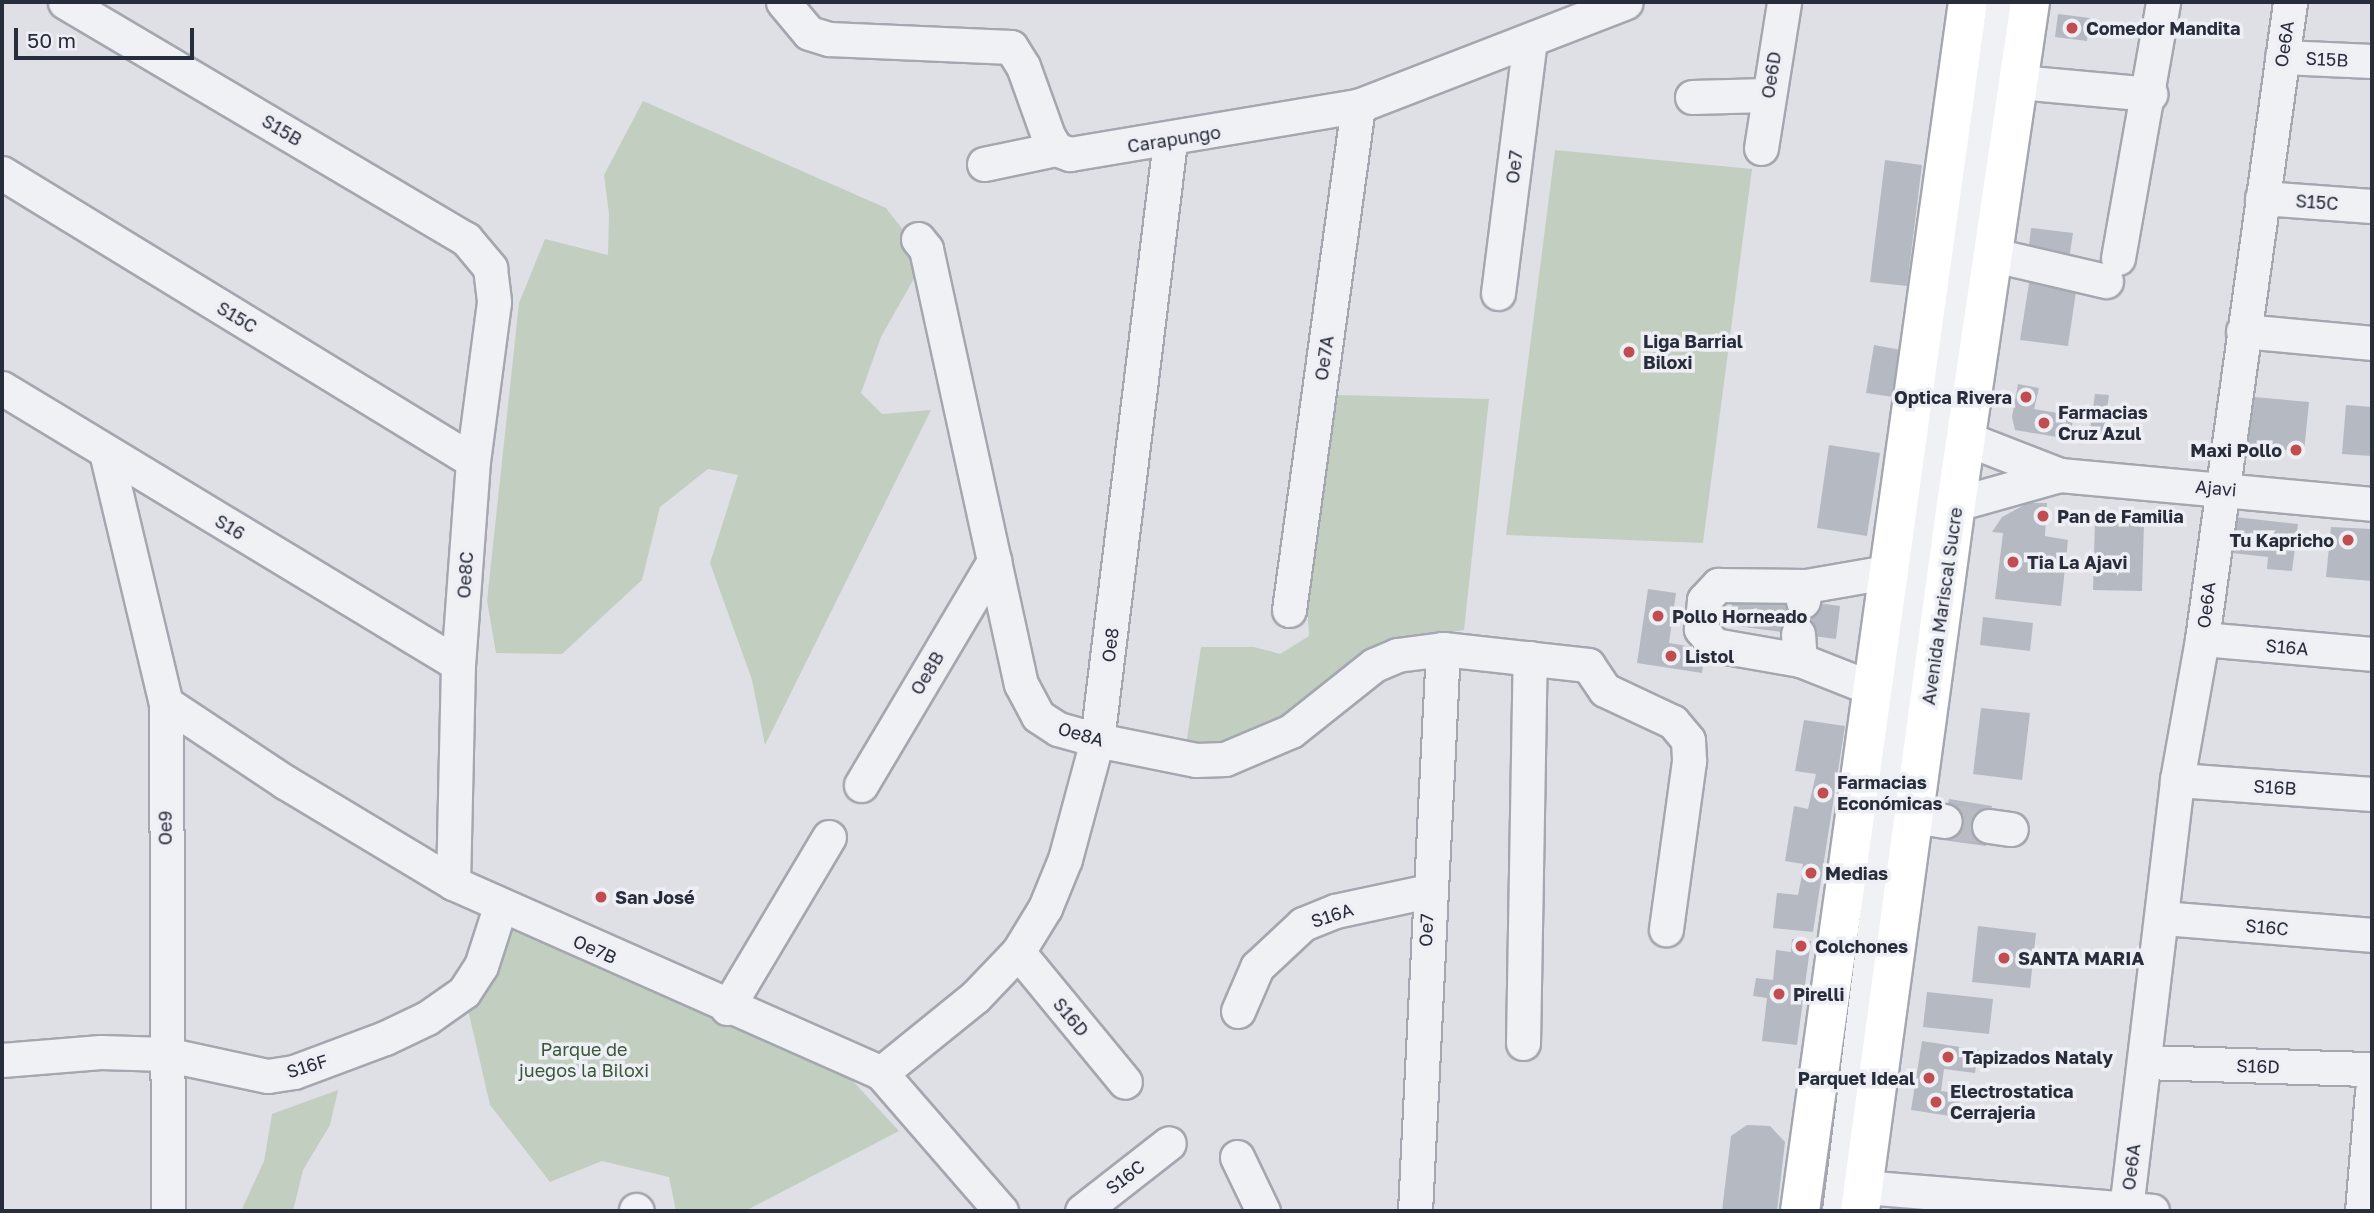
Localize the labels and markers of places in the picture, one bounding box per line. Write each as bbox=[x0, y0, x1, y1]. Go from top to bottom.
place label: Comedor Mandita bbox=[2086, 17, 2240, 39]
marker: Comedor Mandita bbox=[2064, 20, 2080, 36]
place label: Liga Barrial Biloxi bbox=[1643, 331, 1743, 374]
marker: Liga Barrial Biloxi bbox=[1621, 344, 1637, 360]
place label: Optica Rivera bbox=[1894, 386, 2012, 408]
marker: Optica Rivera bbox=[2018, 389, 2034, 405]
place label: Farmacias Cruz Azul bbox=[2058, 402, 2148, 444]
marker: Farmacias Cruz Azul bbox=[2036, 415, 2052, 431]
place label: Maxi Pollo bbox=[2190, 439, 2282, 461]
marker: Maxi Pollo bbox=[2288, 442, 2304, 458]
place label: Pan de Familia bbox=[2057, 505, 2184, 527]
marker: Pan de Familia bbox=[2035, 508, 2051, 524]
place label: Tu Kapricho bbox=[2229, 529, 2334, 551]
marker: Tu Kapricho bbox=[2340, 532, 2356, 548]
place label: Tia La Ajavi bbox=[2027, 551, 2128, 573]
marker: Tia La Ajavi bbox=[2005, 554, 2021, 570]
place label: Pollo Horneado bbox=[1672, 605, 1807, 627]
marker: Pollo Horneado bbox=[1650, 608, 1666, 624]
place label: Listol bbox=[1685, 645, 1734, 667]
marker: Listol bbox=[1663, 648, 1679, 664]
place label: Farmacias Económicas bbox=[1837, 772, 1943, 814]
marker: Farmacias Económicas bbox=[1815, 785, 1831, 801]
place label: Medias bbox=[1825, 862, 1888, 884]
marker: Medias bbox=[1803, 865, 1819, 881]
place label: San José bbox=[615, 886, 695, 908]
marker: San José bbox=[593, 889, 609, 905]
place label: Colchones bbox=[1815, 935, 1908, 957]
marker: Colchones bbox=[1793, 938, 1809, 954]
place label: SANTA MARIA bbox=[2018, 947, 2144, 969]
marker: SANTA MARIA bbox=[1996, 950, 2012, 966]
place label: Pirelli bbox=[1793, 983, 1844, 1005]
marker: Pirelli bbox=[1771, 986, 1787, 1002]
place label: Tapizados Nataly bbox=[1962, 1046, 2113, 1068]
marker: Tapizados Nataly bbox=[1940, 1049, 1956, 1065]
place label: Parquet Ideal bbox=[1798, 1067, 1915, 1089]
marker: Parquet Ideal bbox=[1921, 1070, 1937, 1086]
place label: Electrostatica Cerrajeria bbox=[1950, 1081, 2073, 1124]
marker: Electrostatica Cerrajeria bbox=[1928, 1094, 1944, 1110]

